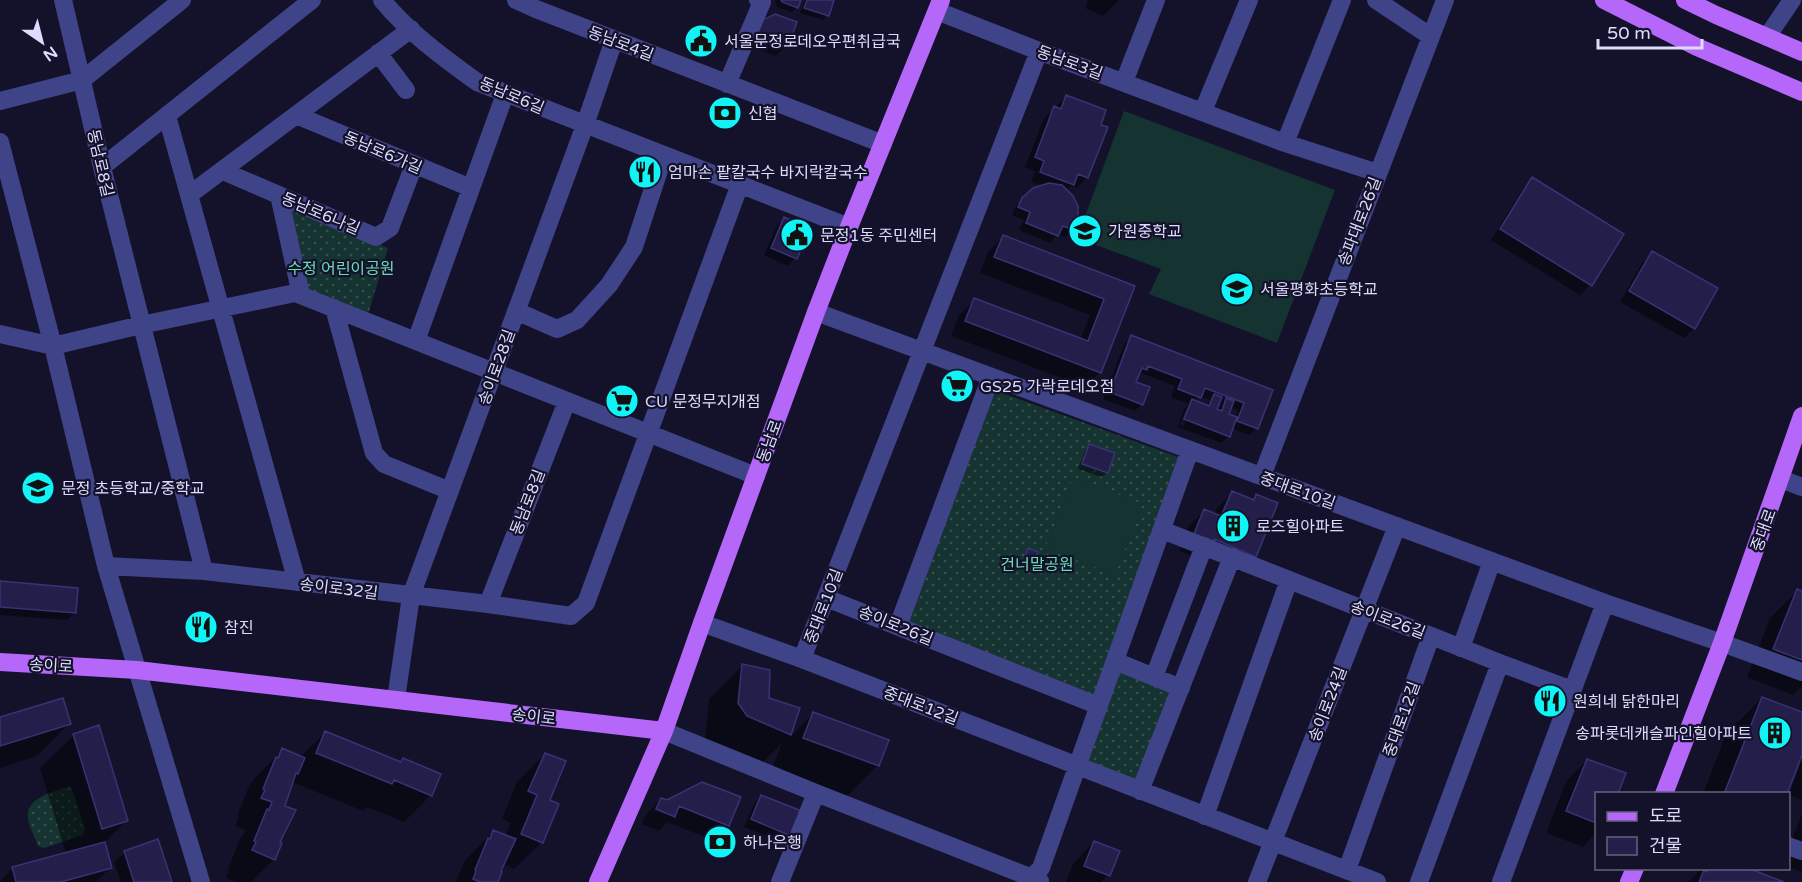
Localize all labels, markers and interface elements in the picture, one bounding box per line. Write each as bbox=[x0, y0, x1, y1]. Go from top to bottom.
north arrow bbox=[12, 12, 72, 72]
scale bar bbox=[1598, 12, 1702, 50]
street label: 동남로4길 bbox=[585, 22, 656, 66]
text: 50 m bbox=[1607, 22, 1651, 44]
public building icon: 서울문정로데오우편취급국 bbox=[683, 23, 719, 59]
place label: 서울문정로데오우편취급국 bbox=[724, 32, 901, 52]
text: N bbox=[39, 42, 61, 65]
street label: 동남로3길 bbox=[1034, 42, 1105, 84]
street label: 동남로6길 bbox=[476, 73, 547, 119]
bank icon: 신협 bbox=[707, 95, 743, 131]
place label: 신협 bbox=[748, 104, 777, 124]
street label: 동남로8길 bbox=[83, 127, 118, 199]
street label: 동남로6가길 bbox=[340, 127, 425, 178]
restaurant icon: 엄마손 팥칼국수 바지락칼국수 bbox=[627, 154, 663, 190]
place label: 엄마손 팥칼국수 바지락칼국수 bbox=[668, 163, 868, 183]
street label: 송파대로26길 bbox=[1334, 174, 1386, 269]
street label: 동남로6나길 bbox=[278, 188, 363, 239]
school or university icon: 가원중학교 bbox=[1067, 213, 1103, 249]
public building icon: 문정1동 주민센터 bbox=[779, 217, 815, 253]
place label: 가원중학교 bbox=[1108, 222, 1182, 242]
place label: 문정1동 주민센터 bbox=[820, 226, 937, 246]
park label: 수정 어린이공원 bbox=[287, 259, 395, 279]
school or university icon: 서울평화초등학교 bbox=[1219, 271, 1255, 307]
place label: 서울평화초등학교 bbox=[1260, 280, 1378, 300]
street label: 송이로28길 bbox=[474, 327, 520, 408]
supermarket icon: GS25 가락로데오점 bbox=[939, 368, 975, 404]
place label: GS25 가락로데오점 bbox=[980, 377, 1115, 397]
supermarket icon: CU 문정무지개점 bbox=[604, 383, 640, 419]
place label: CU 문정무지개점 bbox=[645, 392, 761, 412]
street label: 동남로 bbox=[753, 417, 787, 466]
street label: 동남로8길 bbox=[506, 467, 550, 538]
street label: 중대로10길 bbox=[1257, 468, 1338, 514]
school or university icon: 문정 초등학교/중학교 bbox=[20, 470, 56, 506]
place label: 문정 초등학교/중학교 bbox=[61, 479, 205, 499]
street label: 중대로 bbox=[1747, 506, 1781, 555]
building icon: 로즈힐아파트 bbox=[1215, 508, 1251, 544]
place label: 로즈힐아파트 bbox=[1256, 517, 1344, 537]
park label: 건너말공원 bbox=[1000, 555, 1074, 575]
street label: 중대로10길 bbox=[800, 566, 847, 647]
street label: 송이로32길 bbox=[298, 574, 379, 604]
street label: 송이로26길 bbox=[1347, 596, 1428, 643]
street label: 송이로26길 bbox=[855, 602, 936, 650]
restaurant icon: 참진 bbox=[183, 609, 219, 645]
place label: 참진 bbox=[224, 618, 253, 638]
street label: 송이로 bbox=[28, 655, 74, 677]
street label: 송이로24길 bbox=[1304, 664, 1351, 745]
street label: 중대로12길 bbox=[1379, 679, 1425, 760]
street label: 중대로12길 bbox=[880, 682, 961, 729]
restaurant icon: 원희네 닭한마리 bbox=[1532, 683, 1568, 719]
place label: 원희네 닭한마리 bbox=[1573, 692, 1680, 712]
street label: 송이로 bbox=[511, 704, 557, 730]
building icon: 송파롯데캐슬파인힐아파트 bbox=[1757, 715, 1793, 751]
place label: 송파롯데캐슬파인힐아파트 bbox=[1575, 724, 1752, 744]
legend bbox=[1595, 792, 1790, 870]
text: 도로 bbox=[1649, 805, 1682, 827]
bank icon: 하나은행 bbox=[702, 824, 738, 860]
place label: 하나은행 bbox=[743, 833, 802, 853]
text: 건물 bbox=[1649, 835, 1682, 857]

